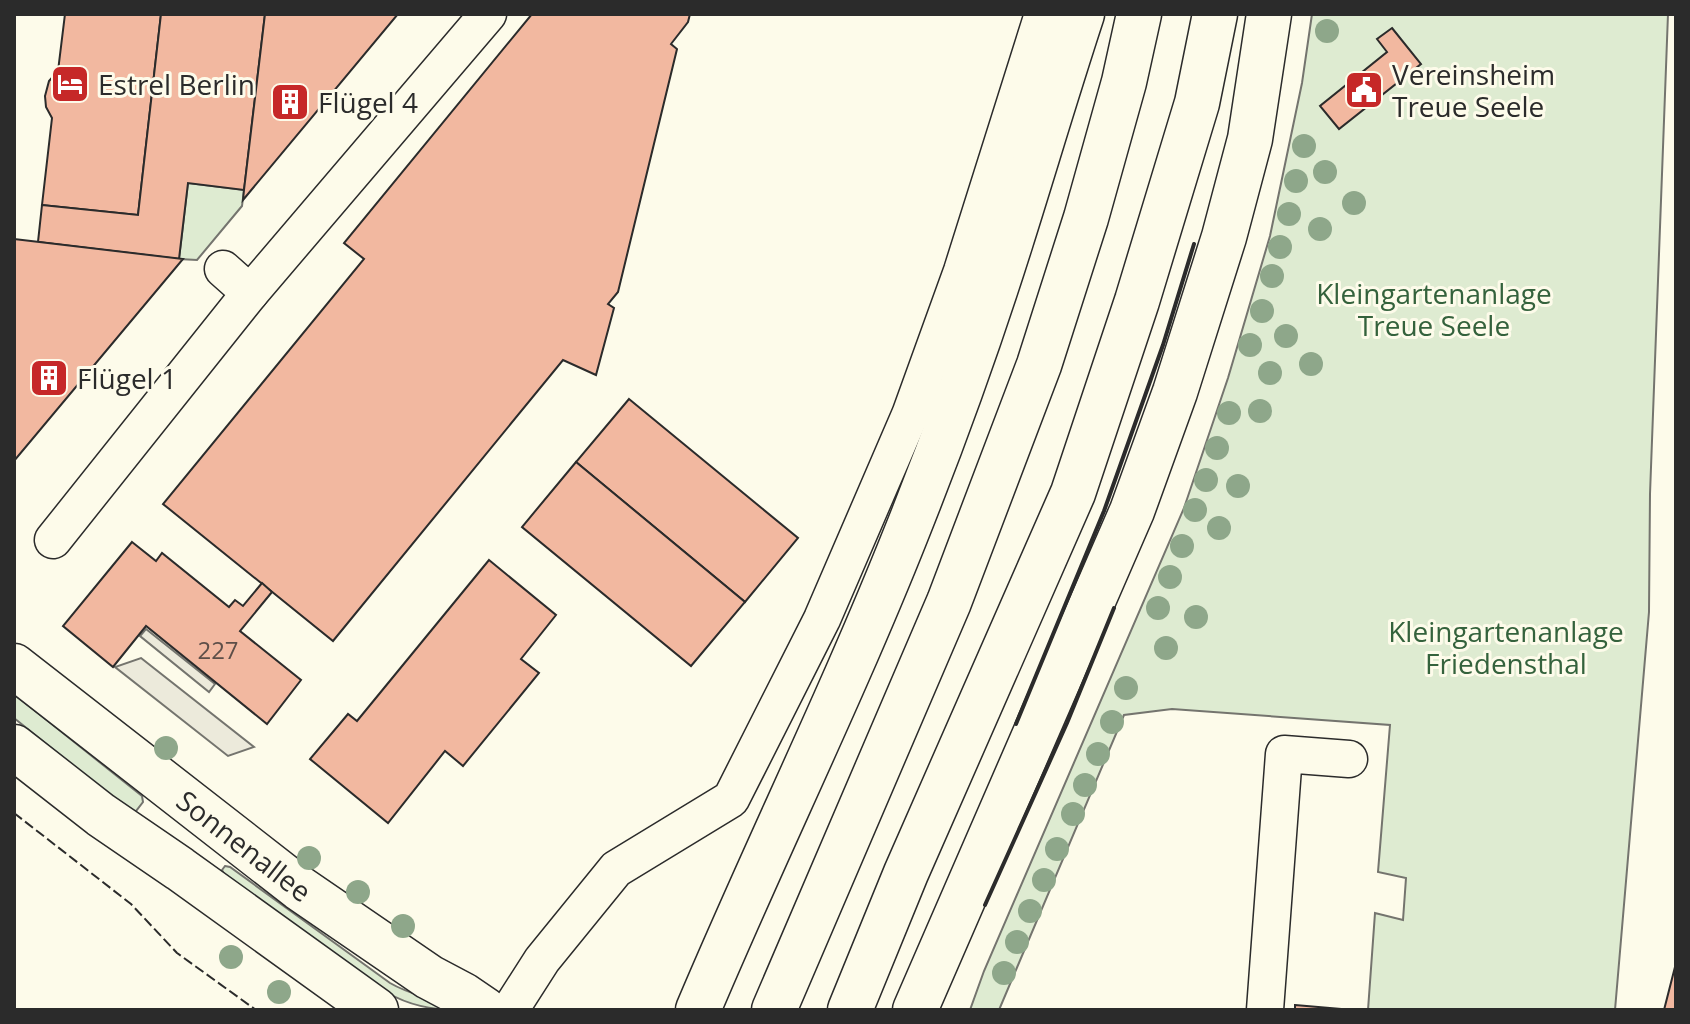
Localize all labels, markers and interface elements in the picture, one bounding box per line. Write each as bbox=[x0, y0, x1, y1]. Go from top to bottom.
place label: Vereinsheim Treue Seele bbox=[1392, 55, 1555, 125]
hotel icon: Estrel Berlin bbox=[49, 63, 91, 105]
place label: Estrel Berlin bbox=[98, 65, 255, 103]
public building icon: Vereinsheim Treue Seele bbox=[1343, 69, 1385, 111]
building icon: Flügel 4 bbox=[269, 81, 311, 123]
place label: Flügel 4 bbox=[318, 83, 418, 121]
park label: Kleingartenanlage Treue Seele bbox=[1316, 274, 1552, 344]
building icon: Flügel 1 bbox=[28, 357, 70, 399]
place label: Flügel 1 bbox=[77, 359, 177, 397]
park label: Kleingartenanlage Friedensthal bbox=[1388, 612, 1624, 682]
house number: 227 bbox=[197, 633, 239, 666]
street label: Sonnenallee bbox=[169, 781, 319, 910]

